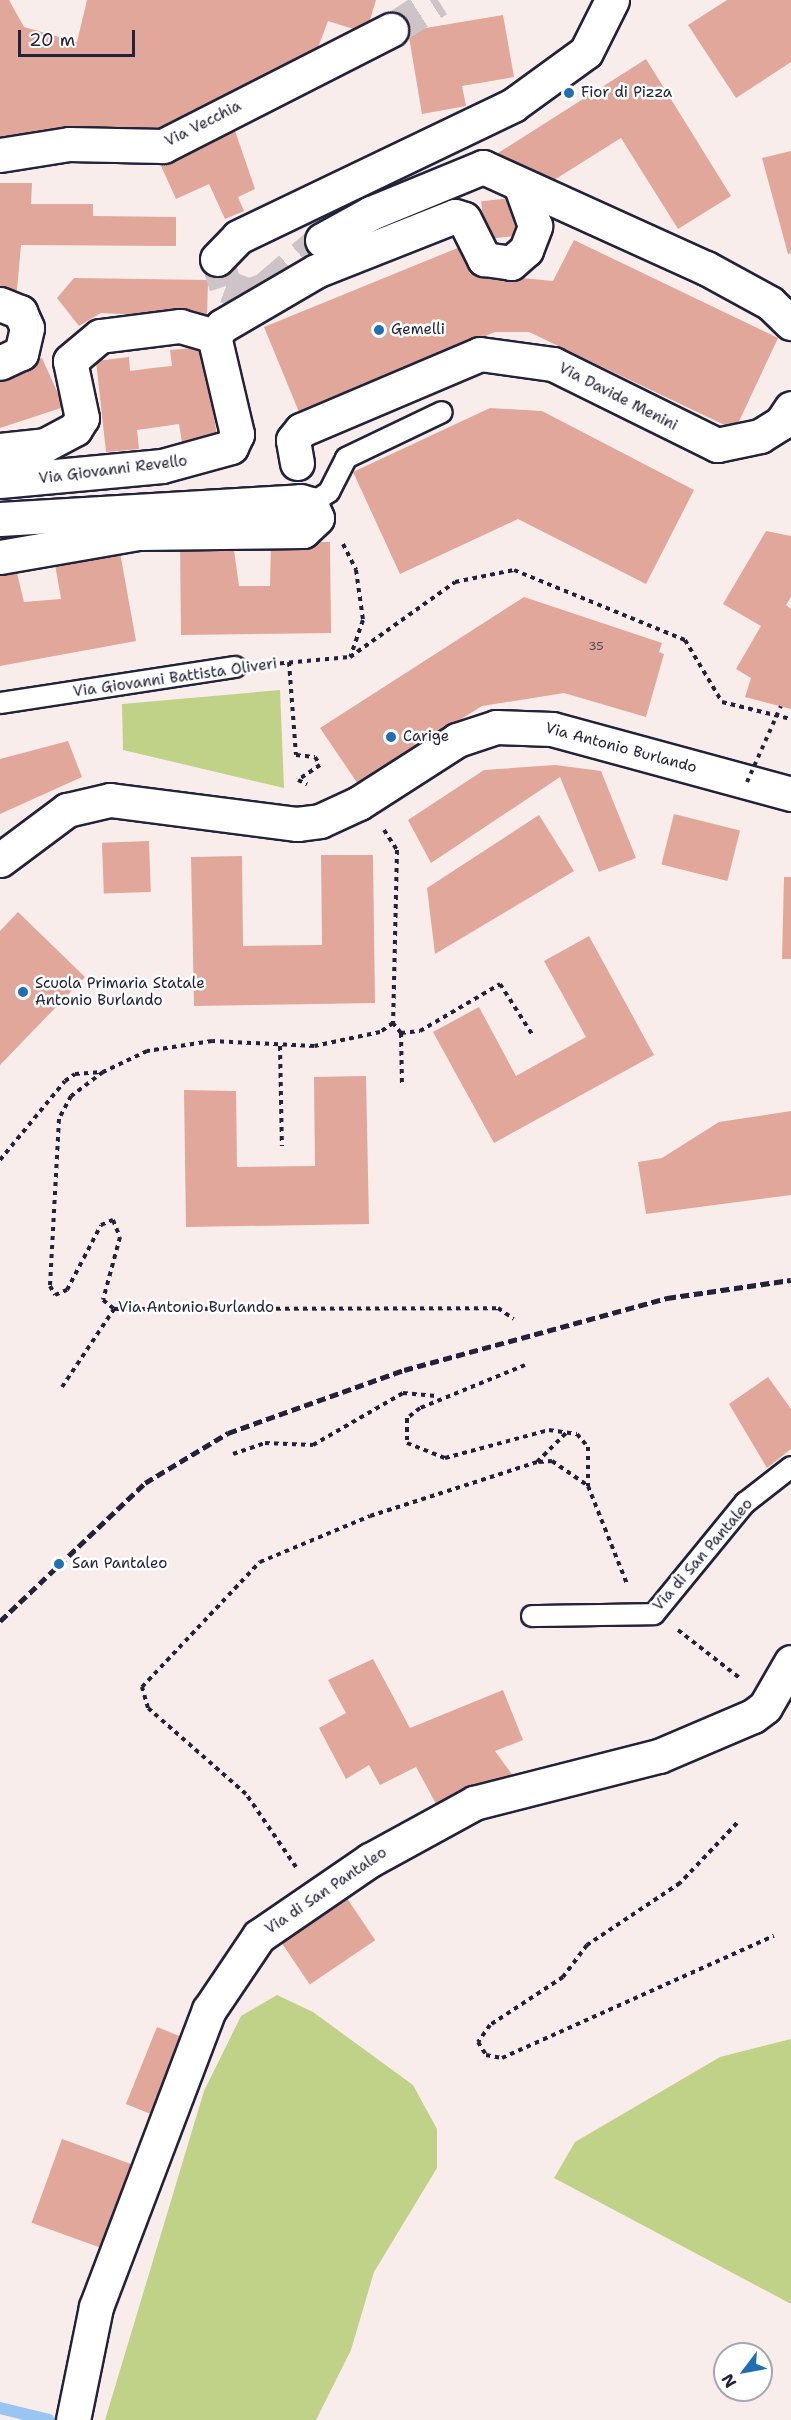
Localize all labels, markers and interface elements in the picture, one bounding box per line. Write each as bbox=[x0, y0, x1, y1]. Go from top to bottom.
scale bar bbox=[21, 18, 138, 56]
text: 20 m bbox=[29, 28, 75, 52]
place label: Fior di Pizza bbox=[581, 84, 672, 102]
marker: Fior di Pizza bbox=[562, 86, 576, 100]
street label: Via Vecchia bbox=[162, 97, 244, 151]
place label: Gemelli bbox=[391, 321, 445, 339]
marker: Gemelli bbox=[372, 323, 386, 337]
street label: Via Davide Menini bbox=[556, 359, 680, 435]
street label: Via Giovanni Revello bbox=[38, 452, 188, 488]
house number: 35 bbox=[588, 640, 604, 654]
street label: Via Giovanni Battista Oliveri bbox=[72, 655, 278, 701]
street label: Via Antonio Burlando bbox=[543, 719, 699, 777]
place label: Carige bbox=[403, 728, 449, 746]
marker: Carige bbox=[384, 730, 398, 744]
place label: Scuola Primaria Statale Antonio Burlando bbox=[35, 974, 205, 1009]
marker: Scuola Primaria Statale Antonio Burlando bbox=[16, 985, 30, 999]
street label: Via Antonio Burlando bbox=[118, 1299, 274, 1317]
street label: Via di San Pantaleo bbox=[649, 1495, 757, 1615]
marker: San Pantaleo bbox=[50, 1555, 68, 1573]
place label: San Pantaleo bbox=[72, 1555, 167, 1573]
street label: Via di San Pantaleo bbox=[262, 1844, 390, 1938]
north arrow bbox=[713, 2342, 773, 2402]
text: N bbox=[717, 2370, 741, 2392]

